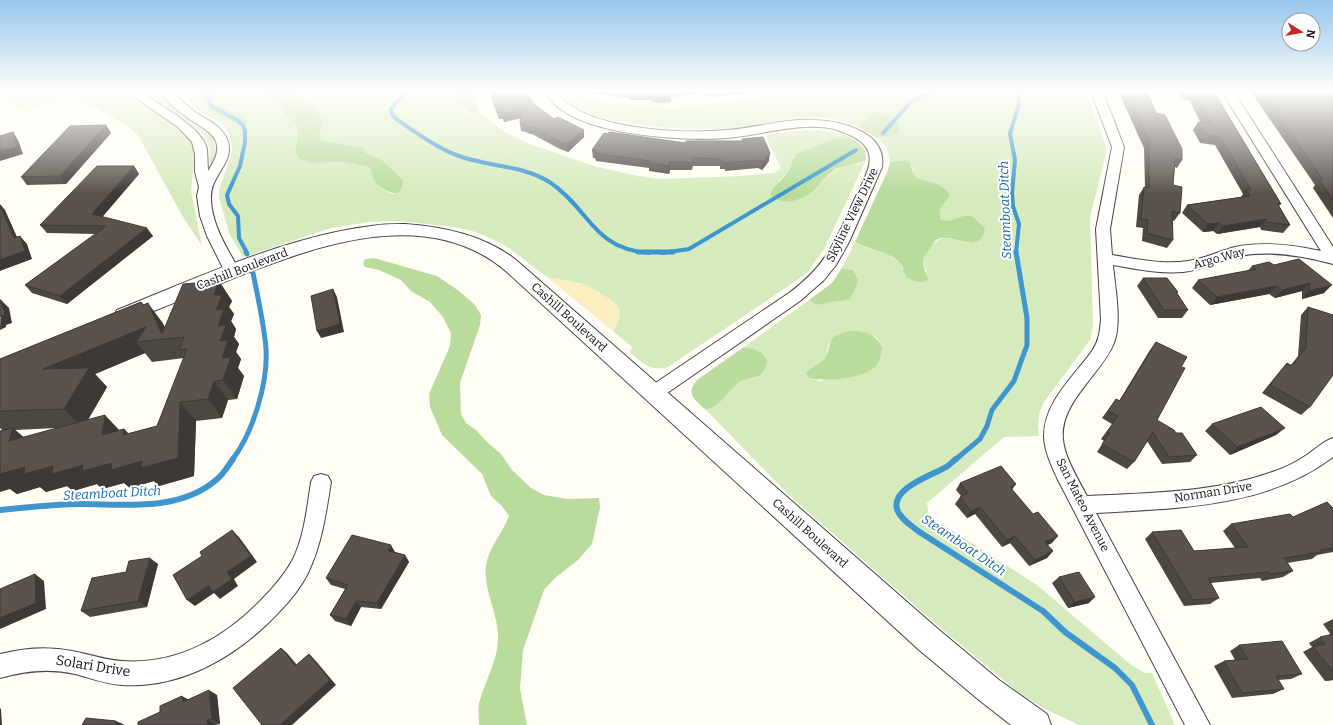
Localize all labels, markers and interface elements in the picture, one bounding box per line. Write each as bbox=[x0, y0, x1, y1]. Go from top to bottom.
north arrow bbox=[1281, 12, 1321, 52]
text: N bbox=[1303, 28, 1318, 40]
water label: Steamboat Ditch bbox=[996, 161, 1014, 259]
street label: Skyline View Drive bbox=[823, 166, 881, 264]
street label: Argo Way bbox=[1192, 244, 1247, 272]
street label: Cashill Boulevard bbox=[194, 245, 290, 293]
street label: Cashill Boulevard bbox=[528, 279, 610, 355]
street label: San Mateo Avenue bbox=[1053, 456, 1113, 554]
street label: Norman Drive bbox=[1173, 479, 1253, 505]
water label: Steamboat Ditch bbox=[63, 483, 161, 503]
street label: Cashill Boulevard bbox=[769, 495, 851, 571]
water label: Steamboat Ditch bbox=[919, 511, 1009, 579]
street label: Solari Drive bbox=[55, 652, 131, 680]

